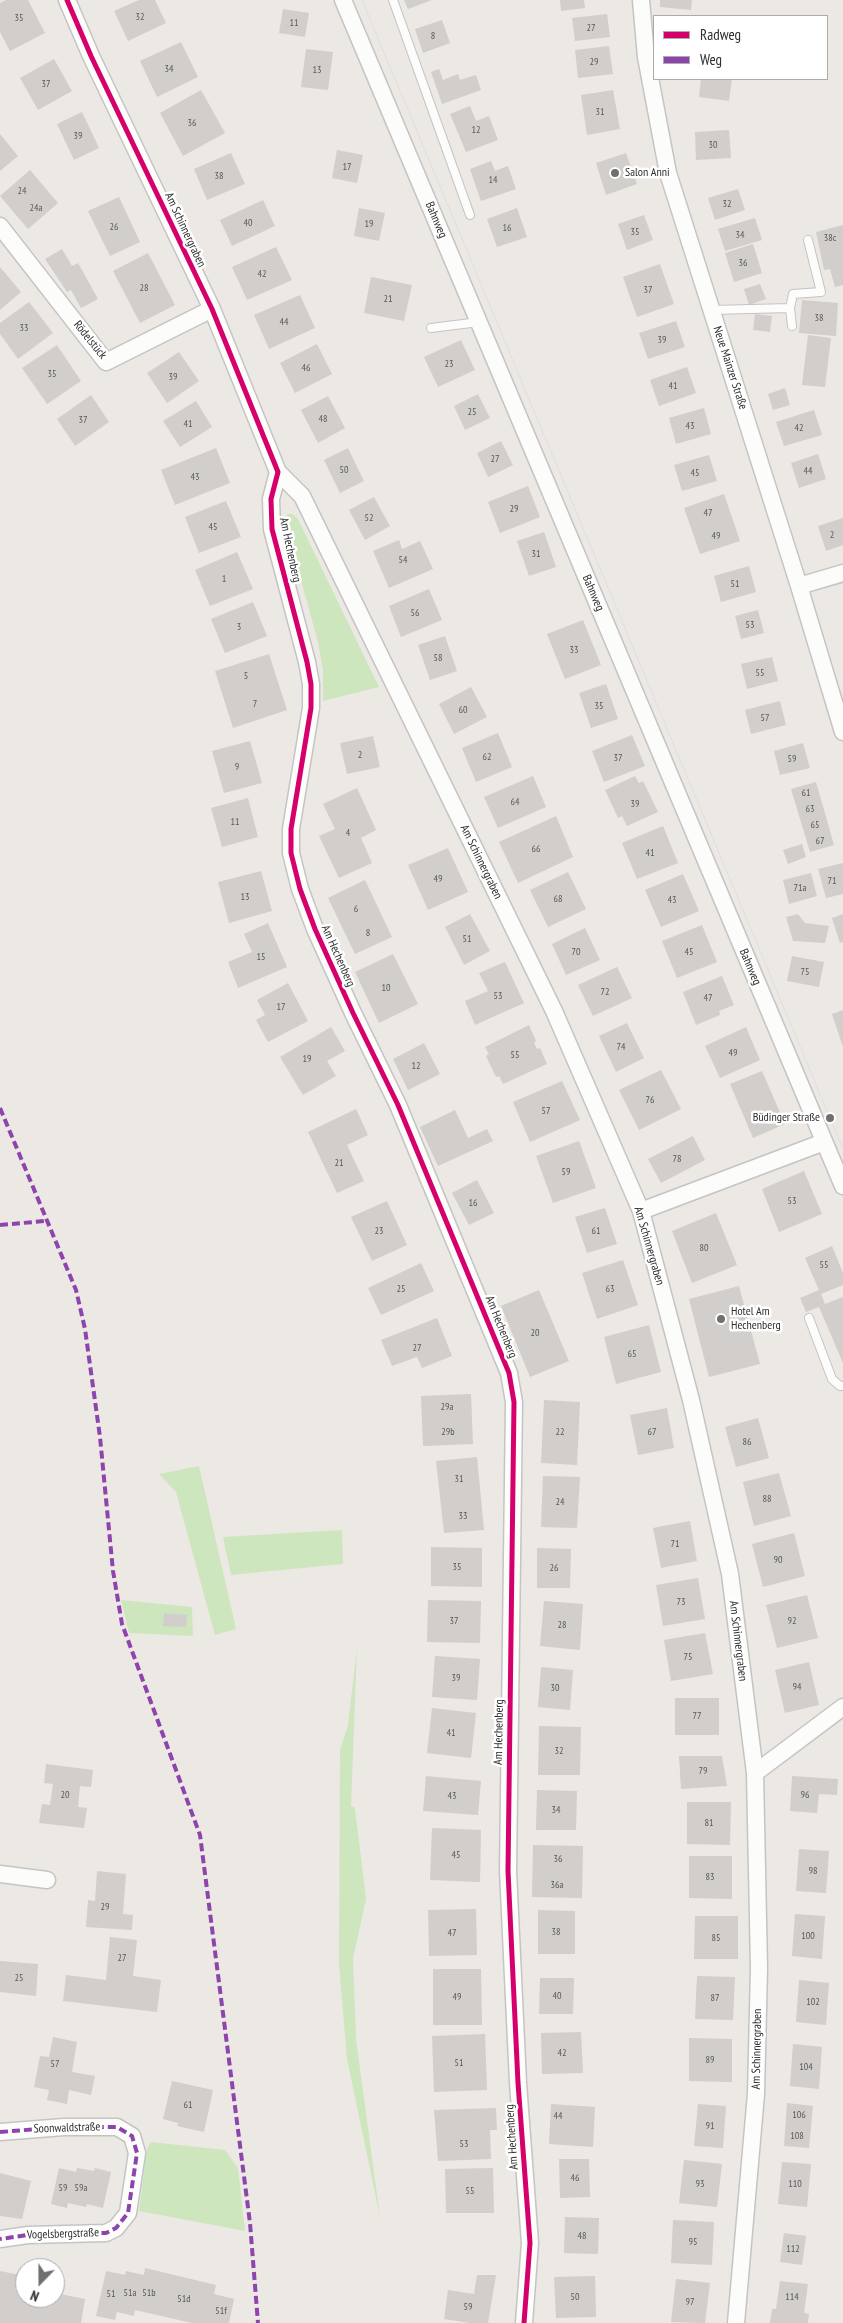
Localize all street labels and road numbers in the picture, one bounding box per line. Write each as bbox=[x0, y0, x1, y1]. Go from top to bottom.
street label: Am Schinnergraben bbox=[161, 190, 209, 270]
street label: Bahnweg bbox=[422, 200, 450, 240]
street label: Rödelstück bbox=[70, 318, 110, 362]
street label: Neue Mainzer Straße bbox=[710, 325, 750, 411]
street label: Am Hechenberg bbox=[276, 516, 304, 584]
street label: Bahnweg bbox=[579, 573, 607, 613]
street label: Am Schinnergraben bbox=[457, 823, 505, 901]
street label: Am Hechenberg bbox=[318, 923, 358, 989]
street label: Bahnweg bbox=[736, 947, 764, 987]
street label: Am Schinnergraben bbox=[631, 1205, 667, 1287]
street label: Am Hechenberg bbox=[482, 1294, 520, 1360]
street label: Am Schinnergraben bbox=[726, 1600, 750, 1682]
street label: Am Hechenberg bbox=[491, 1699, 507, 1765]
street label: Am Schinnergraben bbox=[749, 2008, 765, 2090]
street label: Am Hechenberg bbox=[503, 2104, 521, 2170]
street label: Soonwaldstraße bbox=[33, 2120, 101, 2136]
street label: Vogelsbergstraße bbox=[27, 2226, 99, 2242]

